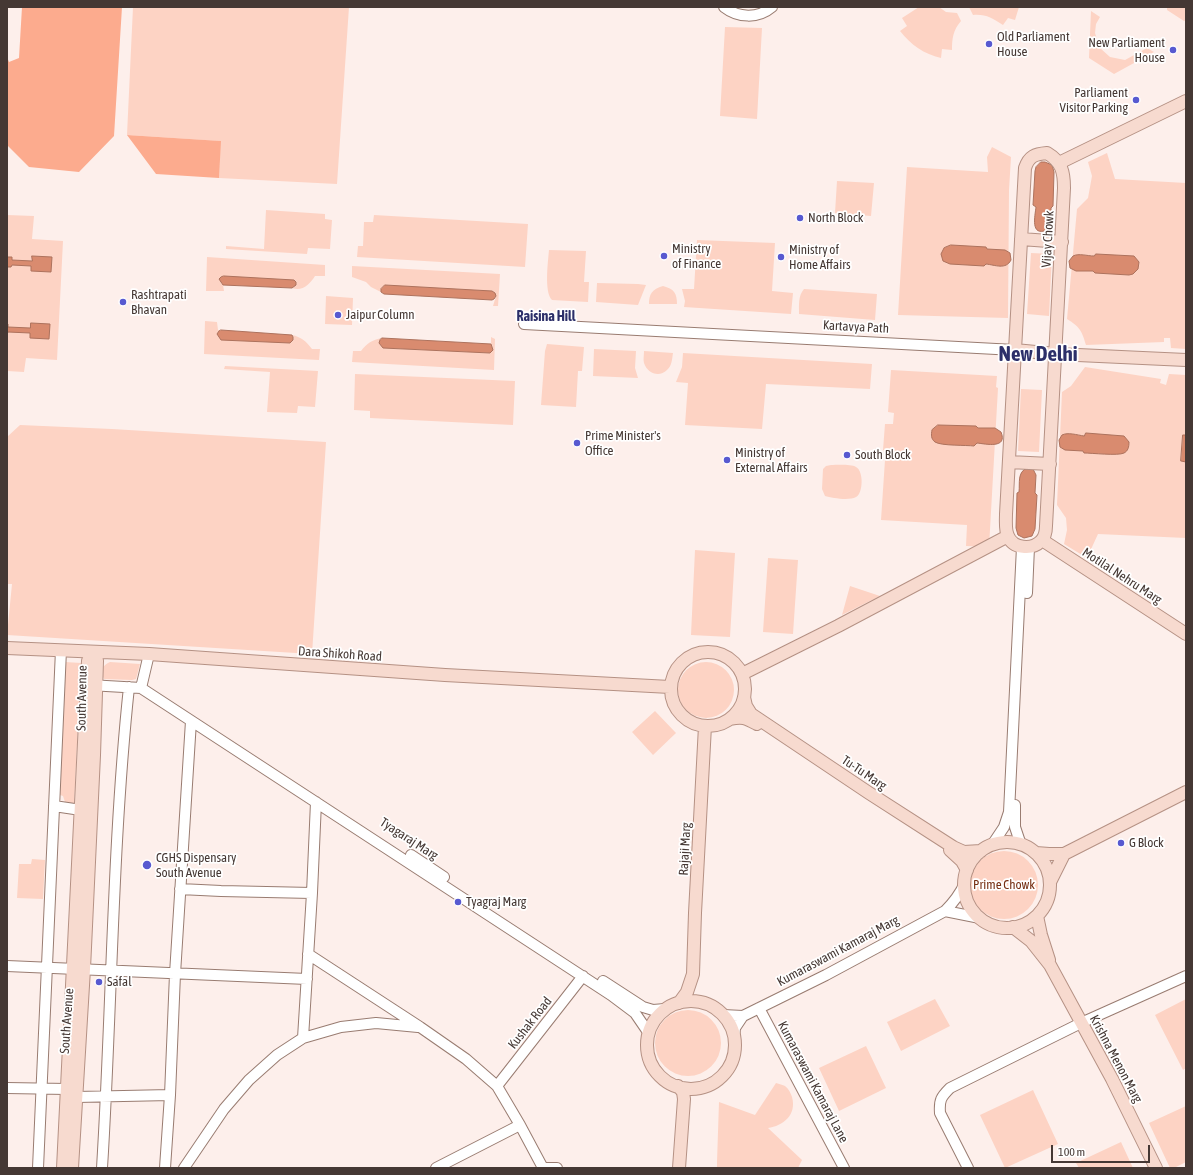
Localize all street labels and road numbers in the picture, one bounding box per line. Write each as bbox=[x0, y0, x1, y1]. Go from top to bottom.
street label: Vijay Chowk bbox=[1039, 210, 1057, 268]
street label: Kartavya Path bbox=[823, 317, 889, 337]
street label: Motilal Nehru Marg bbox=[1079, 544, 1165, 608]
street label: Dara Shikoh Road bbox=[298, 643, 382, 665]
street label: South Avenue bbox=[74, 665, 90, 731]
street label: Tu-Tu Marg bbox=[839, 752, 889, 794]
street label: Tyagaraj Marg bbox=[377, 814, 441, 864]
street label: Rajaji Marg bbox=[676, 822, 694, 876]
street label: Kumaraswami Kamaraj Marg bbox=[774, 912, 902, 990]
street label: South Avenue bbox=[57, 988, 77, 1054]
street label: Kushak Road bbox=[505, 994, 555, 1052]
street label: Krishna Menon Marg bbox=[1086, 1012, 1146, 1106]
street label: Kumaraswami Kamaraj Lane bbox=[774, 1019, 852, 1145]

